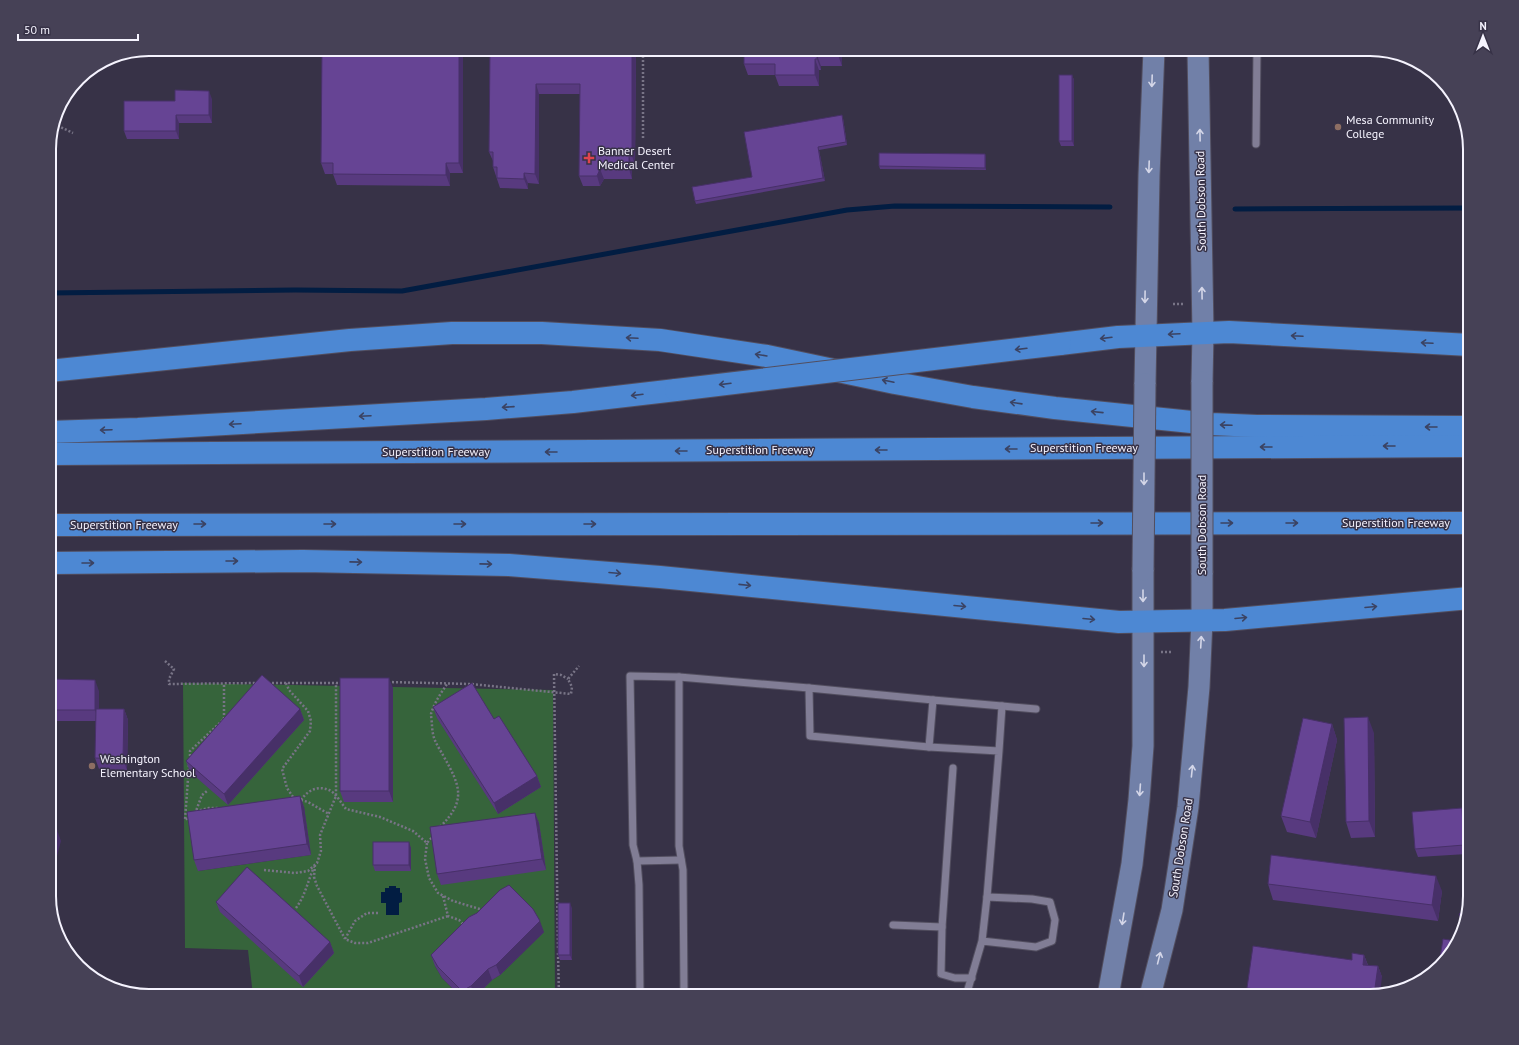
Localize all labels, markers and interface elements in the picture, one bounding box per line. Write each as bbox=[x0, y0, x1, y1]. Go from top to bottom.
scale bar bbox=[18, 16, 138, 42]
north arrow bbox=[1463, 16, 1503, 56]
text: N bbox=[1479, 19, 1487, 33]
text: 50 m bbox=[24, 22, 50, 37]
one-way arrow bbox=[1149, 74, 1156, 87]
place label: Mesa Community College bbox=[1346, 112, 1434, 141]
marker: Mesa Community College bbox=[1333, 122, 1343, 132]
one-way arrow bbox=[1196, 129, 1203, 142]
place label: Banner Desert Medical Center bbox=[598, 143, 675, 172]
street label: South Dobson Road bbox=[1192, 151, 1209, 251]
marker: Banner Desert Medical Center bbox=[583, 152, 595, 164]
one-way arrow bbox=[1145, 160, 1153, 173]
one-way arrow bbox=[1198, 287, 1206, 300]
one-way arrow bbox=[1142, 290, 1149, 303]
one-way arrow bbox=[1168, 330, 1181, 337]
one-way arrow bbox=[1291, 332, 1304, 340]
one-way arrow bbox=[1100, 334, 1113, 342]
one-way arrow bbox=[626, 335, 639, 342]
one-way arrow bbox=[1421, 339, 1434, 346]
one-way arrow bbox=[1015, 345, 1028, 353]
one-way arrow bbox=[755, 351, 768, 359]
one-way arrow bbox=[882, 377, 895, 385]
one-way arrow bbox=[719, 380, 732, 388]
one-way arrow bbox=[631, 391, 644, 398]
one-way arrow bbox=[1010, 399, 1023, 407]
one-way arrow bbox=[502, 404, 515, 411]
one-way arrow bbox=[1091, 409, 1104, 416]
one-way arrow bbox=[359, 412, 372, 420]
one-way arrow bbox=[229, 420, 242, 427]
one-way arrow bbox=[1220, 421, 1233, 428]
one-way arrow bbox=[1425, 423, 1438, 431]
one-way arrow bbox=[100, 427, 113, 434]
street label: Superstition Freeway bbox=[1030, 440, 1138, 455]
street label: Superstition Freeway bbox=[706, 442, 814, 457]
one-way arrow bbox=[1383, 442, 1396, 450]
one-way arrow bbox=[1260, 443, 1273, 451]
street label: Superstition Freeway bbox=[382, 444, 490, 459]
one-way arrow bbox=[1005, 445, 1018, 453]
one-way arrow bbox=[875, 446, 888, 454]
one-way arrow bbox=[675, 447, 688, 455]
one-way arrow bbox=[545, 448, 558, 455]
one-way arrow bbox=[1140, 472, 1148, 485]
street label: South Dobson Road bbox=[1194, 475, 1209, 575]
street label: Superstition Freeway bbox=[1342, 515, 1450, 530]
street label: Superstition Freeway bbox=[70, 517, 178, 532]
one-way arrow bbox=[1090, 519, 1103, 527]
one-way arrow bbox=[1220, 519, 1233, 527]
one-way arrow bbox=[1285, 519, 1298, 527]
one-way arrow bbox=[193, 520, 206, 528]
one-way arrow bbox=[323, 520, 336, 528]
one-way arrow bbox=[453, 520, 466, 528]
one-way arrow bbox=[583, 520, 596, 528]
one-way arrow bbox=[225, 558, 238, 565]
one-way arrow bbox=[349, 558, 362, 566]
one-way arrow bbox=[81, 559, 94, 567]
one-way arrow bbox=[479, 560, 492, 568]
one-way arrow bbox=[609, 570, 622, 577]
one-way arrow bbox=[738, 582, 751, 589]
one-way arrow bbox=[1139, 589, 1147, 602]
one-way arrow bbox=[953, 603, 966, 610]
one-way arrow bbox=[1364, 603, 1377, 610]
one-way arrow bbox=[1083, 615, 1096, 622]
one-way arrow bbox=[1234, 615, 1247, 622]
one-way arrow bbox=[1197, 636, 1205, 649]
one-way arrow bbox=[1140, 654, 1148, 667]
place label: Washington Elementary School bbox=[100, 751, 196, 780]
marker: Washington Elementary School bbox=[87, 761, 97, 771]
one-way arrow bbox=[1188, 765, 1195, 778]
one-way arrow bbox=[1137, 783, 1144, 796]
street label: South Dobson Road bbox=[1165, 797, 1196, 899]
one-way arrow bbox=[1118, 912, 1126, 925]
one-way arrow bbox=[1156, 952, 1164, 965]

